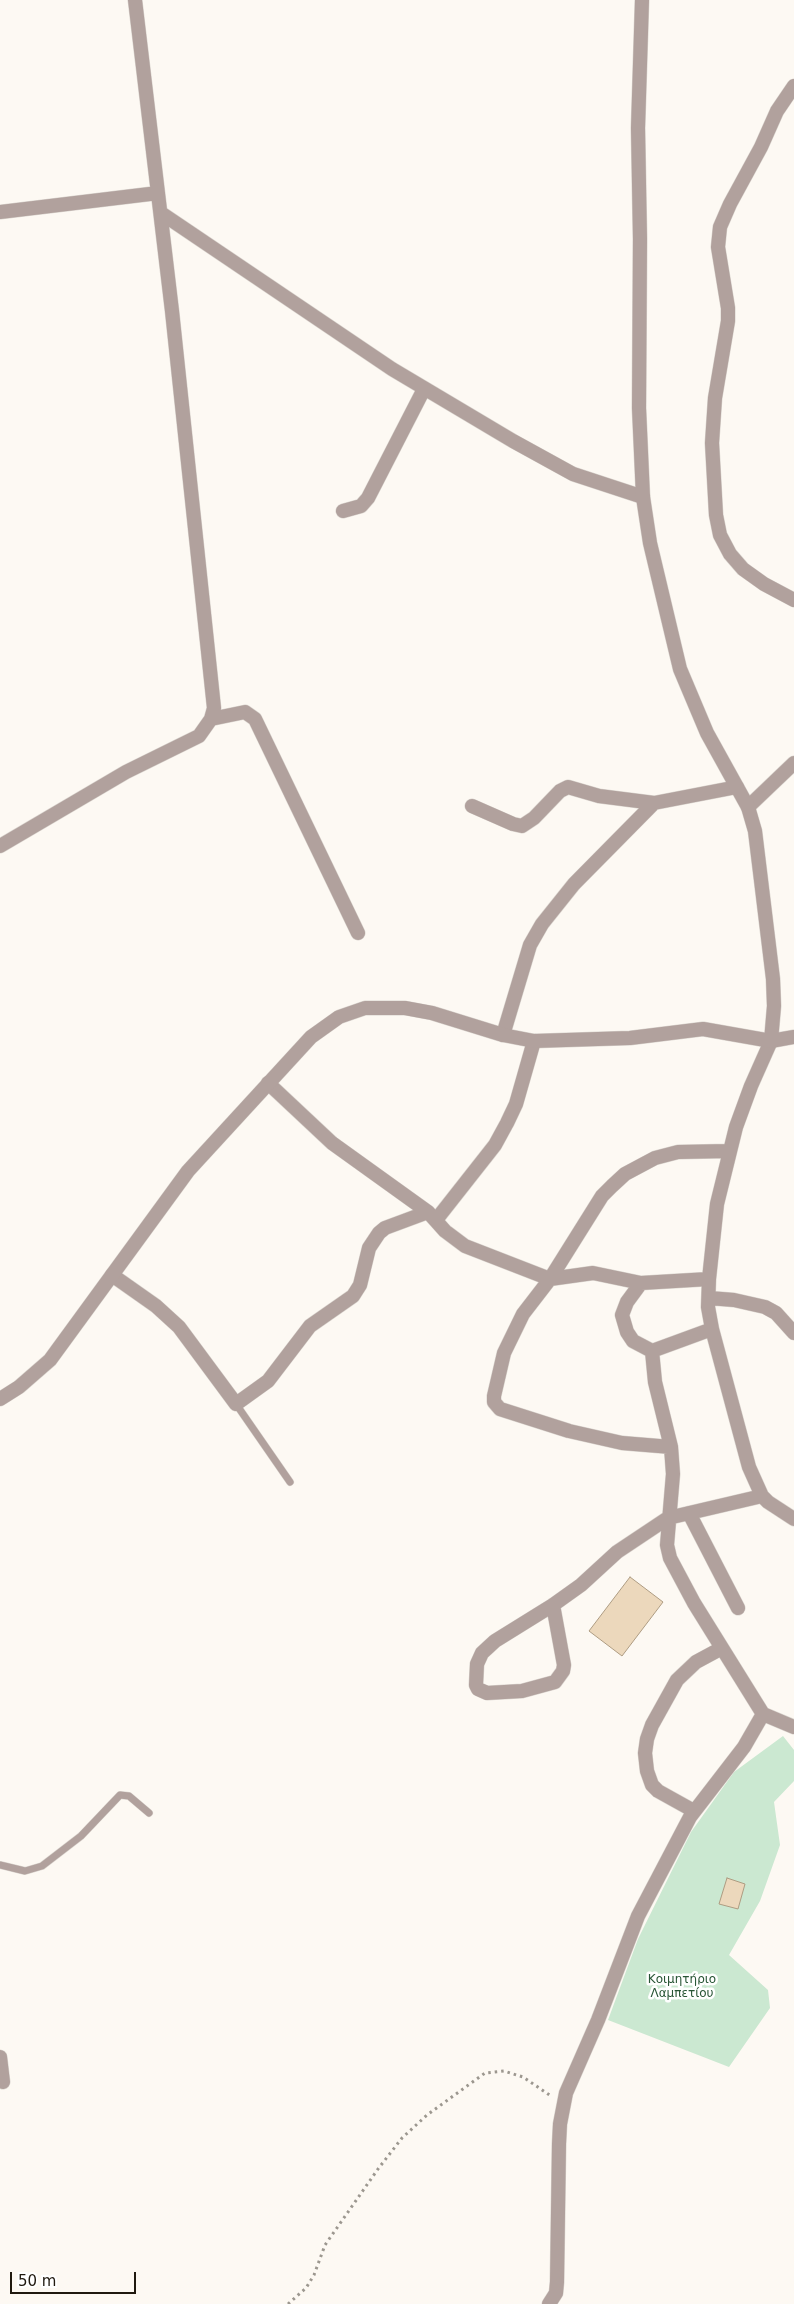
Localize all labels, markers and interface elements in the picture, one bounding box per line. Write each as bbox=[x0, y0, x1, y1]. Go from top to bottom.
park label: Κοιμητήριο Λαμπετίου bbox=[648, 1973, 716, 2001]
scale bar bbox=[12, 2262, 139, 2294]
text: 50 m bbox=[18, 2272, 56, 2290]

